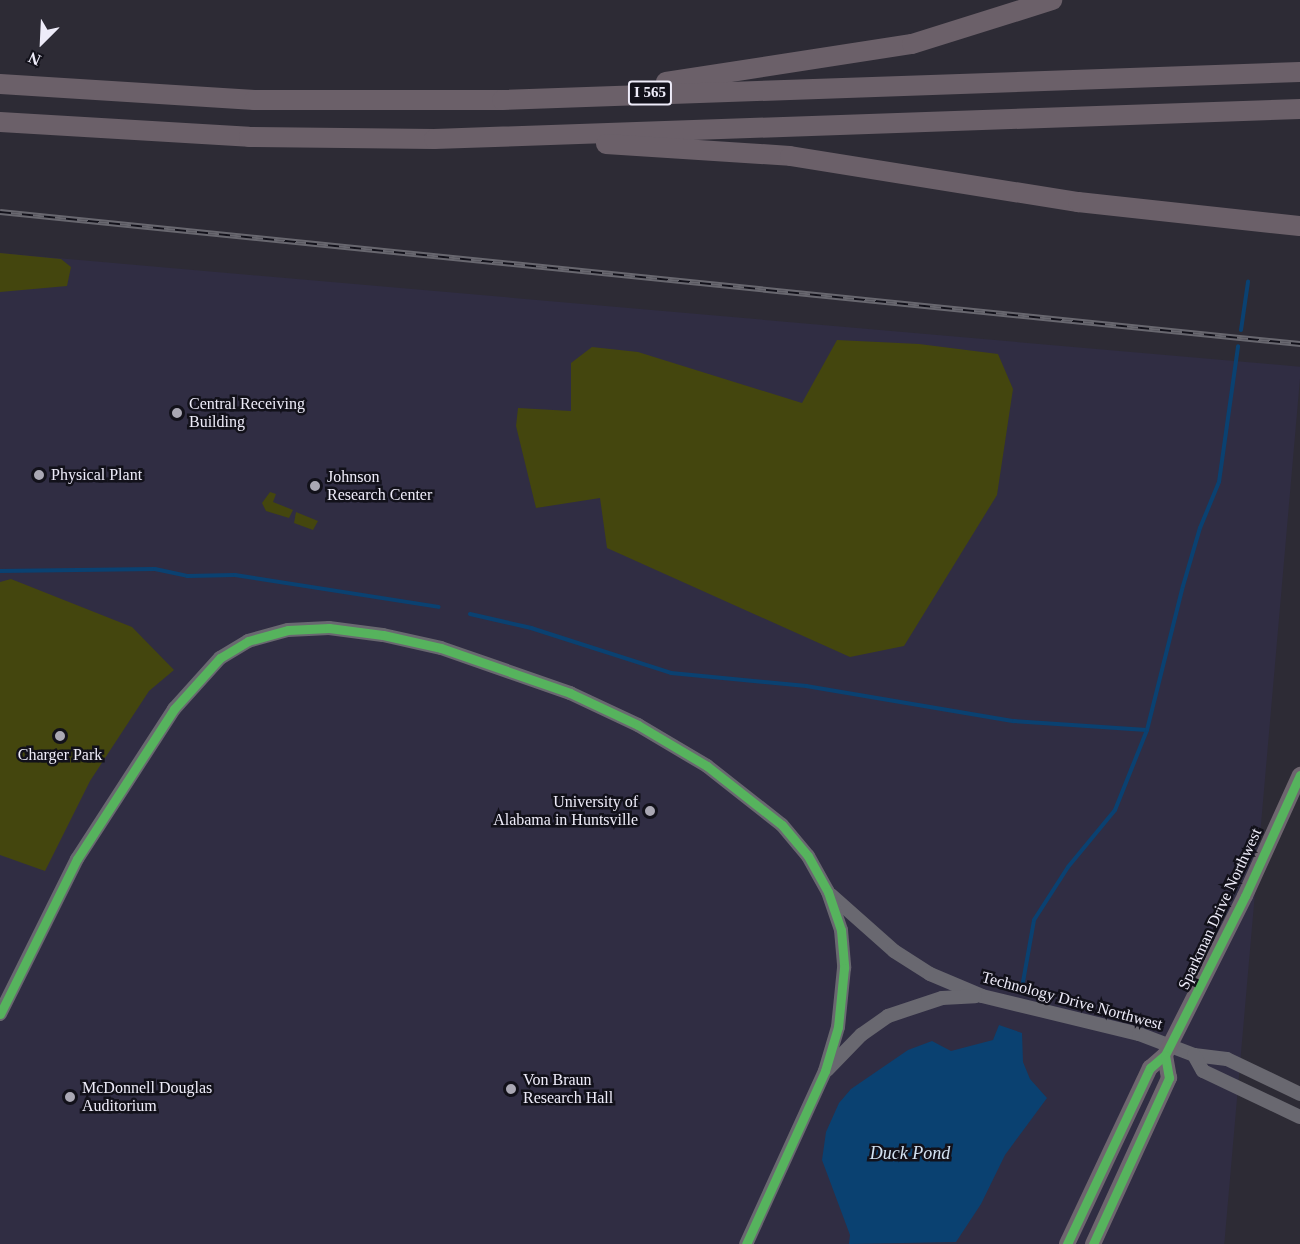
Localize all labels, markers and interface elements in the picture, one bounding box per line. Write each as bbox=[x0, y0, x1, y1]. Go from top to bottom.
north arrow bbox=[12, 12, 72, 72]
text: N bbox=[26, 49, 43, 69]
road number: I 565 bbox=[628, 81, 672, 105]
place label: Central Receiving Building bbox=[189, 394, 305, 432]
marker: Central Receiving Building bbox=[170, 406, 184, 420]
place label: Physical Plant bbox=[51, 465, 142, 485]
place label: Johnson Research Center bbox=[327, 467, 432, 505]
marker: Physical Plant bbox=[32, 468, 46, 482]
marker: Johnson Research Center bbox=[308, 479, 322, 493]
marker: Charger Park bbox=[53, 729, 67, 743]
place label: Charger Park bbox=[18, 745, 102, 765]
place label: University of Alabama in Huntsville bbox=[493, 792, 638, 830]
marker: University of Alabama in Huntsville bbox=[643, 804, 657, 818]
street label: Sparkman Drive Northwest bbox=[1174, 825, 1266, 993]
street label: Technology Drive Northwest bbox=[979, 968, 1165, 1034]
place label: Von Braun Research Hall bbox=[523, 1070, 613, 1108]
place label: McDonnell Douglas Auditorium bbox=[82, 1078, 212, 1116]
marker: Von Braun Research Hall bbox=[504, 1082, 518, 1096]
marker: McDonnell Douglas Auditorium bbox=[63, 1090, 77, 1104]
water label: Duck Pond bbox=[870, 1142, 950, 1164]

